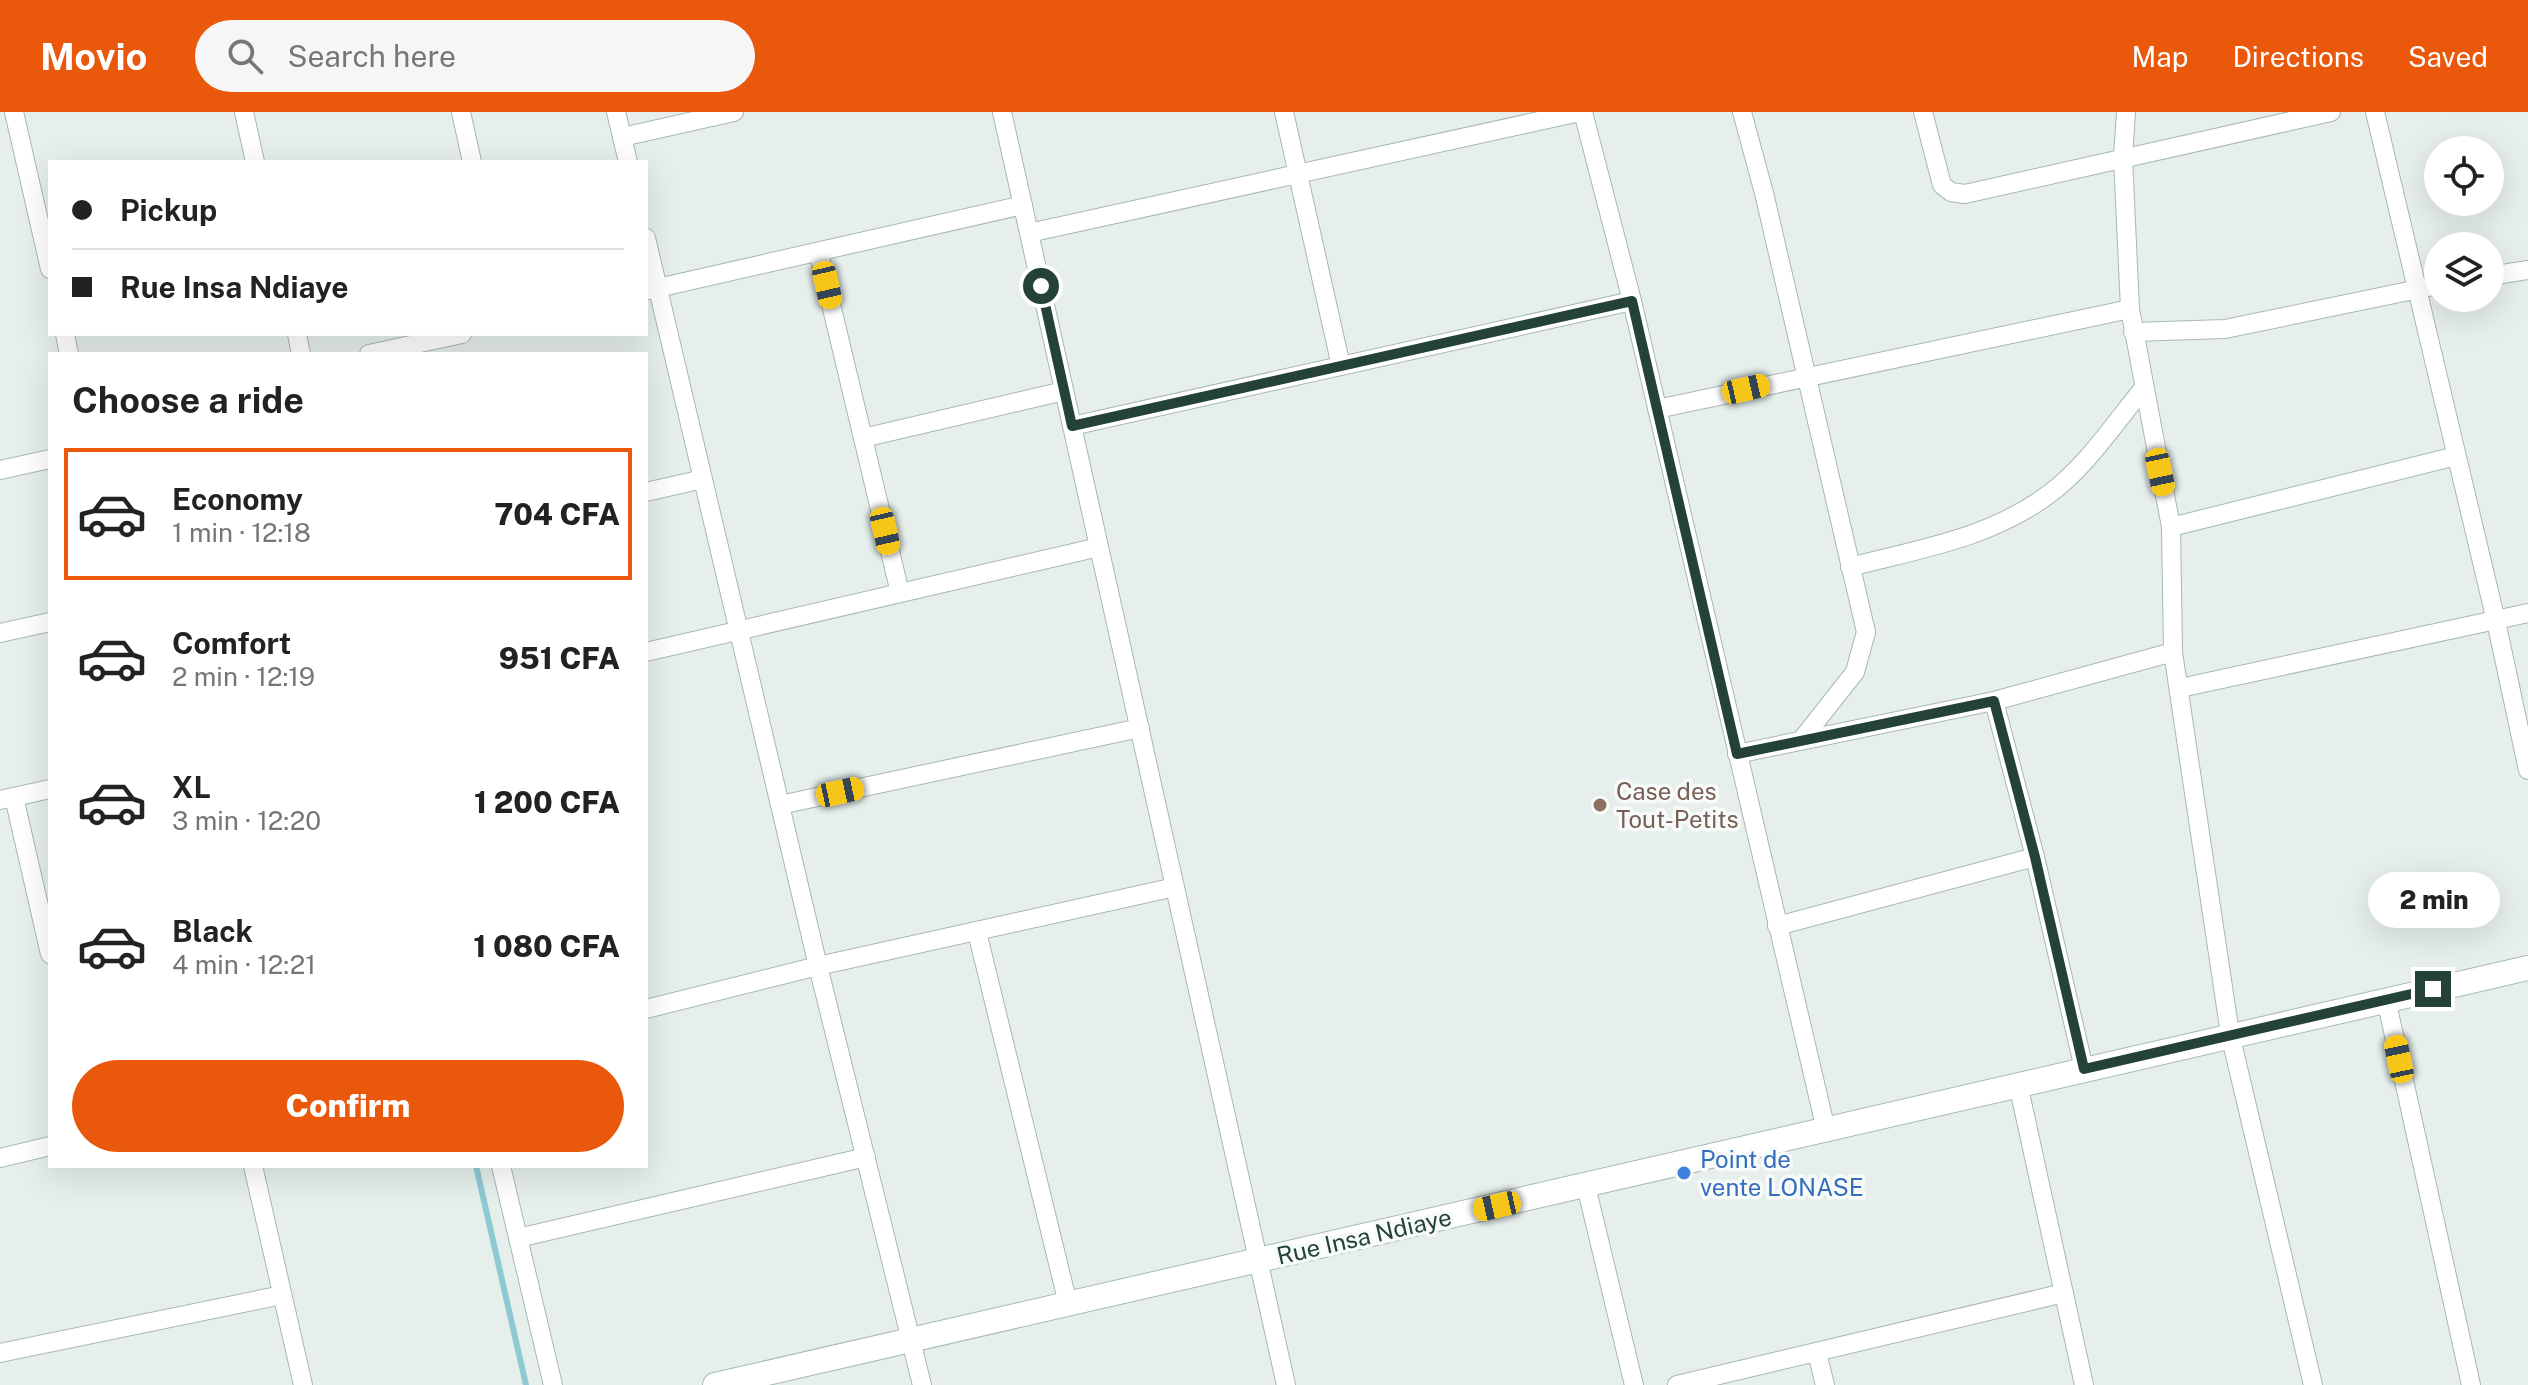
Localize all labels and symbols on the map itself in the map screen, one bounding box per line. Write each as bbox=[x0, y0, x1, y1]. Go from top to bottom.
car bbox=[810, 259, 844, 311]
route start bbox=[1023, 268, 1059, 304]
car bbox=[1720, 372, 1772, 406]
car bbox=[2143, 446, 2177, 498]
car bbox=[868, 505, 902, 557]
car bbox=[814, 775, 866, 809]
place label: Case des Tout-Petits bbox=[1616, 777, 1739, 833]
marker: Case des Tout-Petits bbox=[1591, 796, 1609, 814]
callout: 2 min bbox=[2367, 873, 2499, 929]
route end bbox=[2415, 971, 2451, 1007]
car bbox=[2382, 1033, 2416, 1085]
place label: Point de vente LONASE bbox=[1700, 1145, 1864, 1201]
marker: Point de vente LONASE bbox=[1675, 1164, 1693, 1182]
car bbox=[1471, 1189, 1523, 1223]
street label: Rue Insa Ndiaye bbox=[1274, 1202, 1454, 1270]

